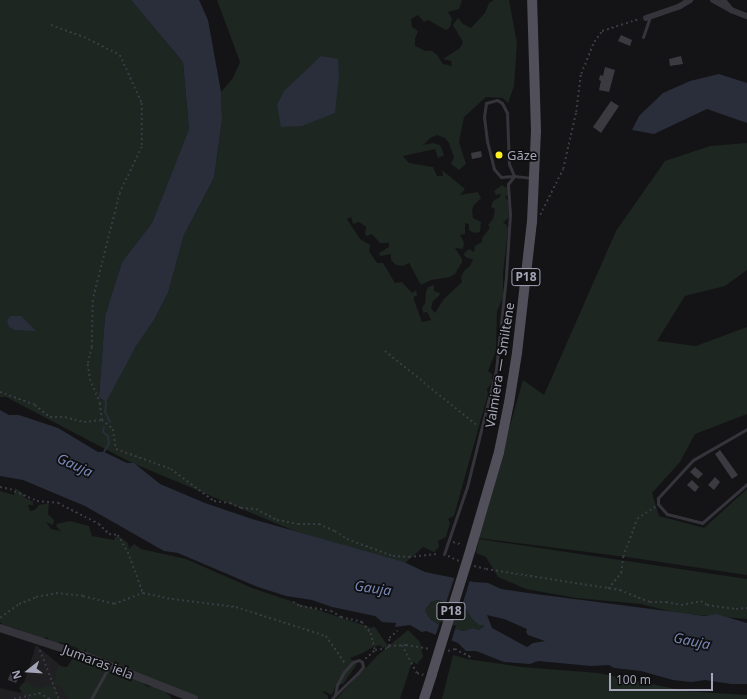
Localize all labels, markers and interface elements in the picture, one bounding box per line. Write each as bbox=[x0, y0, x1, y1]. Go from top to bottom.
place label: Gāze bbox=[507, 147, 537, 163]
marker: Gāze bbox=[494, 150, 504, 160]
road number: P18 bbox=[511, 267, 541, 287]
street label: Valmiera — Smiltene bbox=[482, 301, 518, 429]
water label: Gauja bbox=[55, 450, 95, 480]
water label: Gauja bbox=[353, 577, 393, 599]
road number: P18 bbox=[436, 601, 466, 621]
water label: Gauja bbox=[672, 629, 712, 653]
street label: Jumaras iela bbox=[60, 641, 136, 683]
north arrow bbox=[8, 651, 48, 691]
scale bar bbox=[611, 665, 715, 691]
text: N bbox=[8, 668, 25, 681]
text: 100 m bbox=[616, 671, 651, 688]

